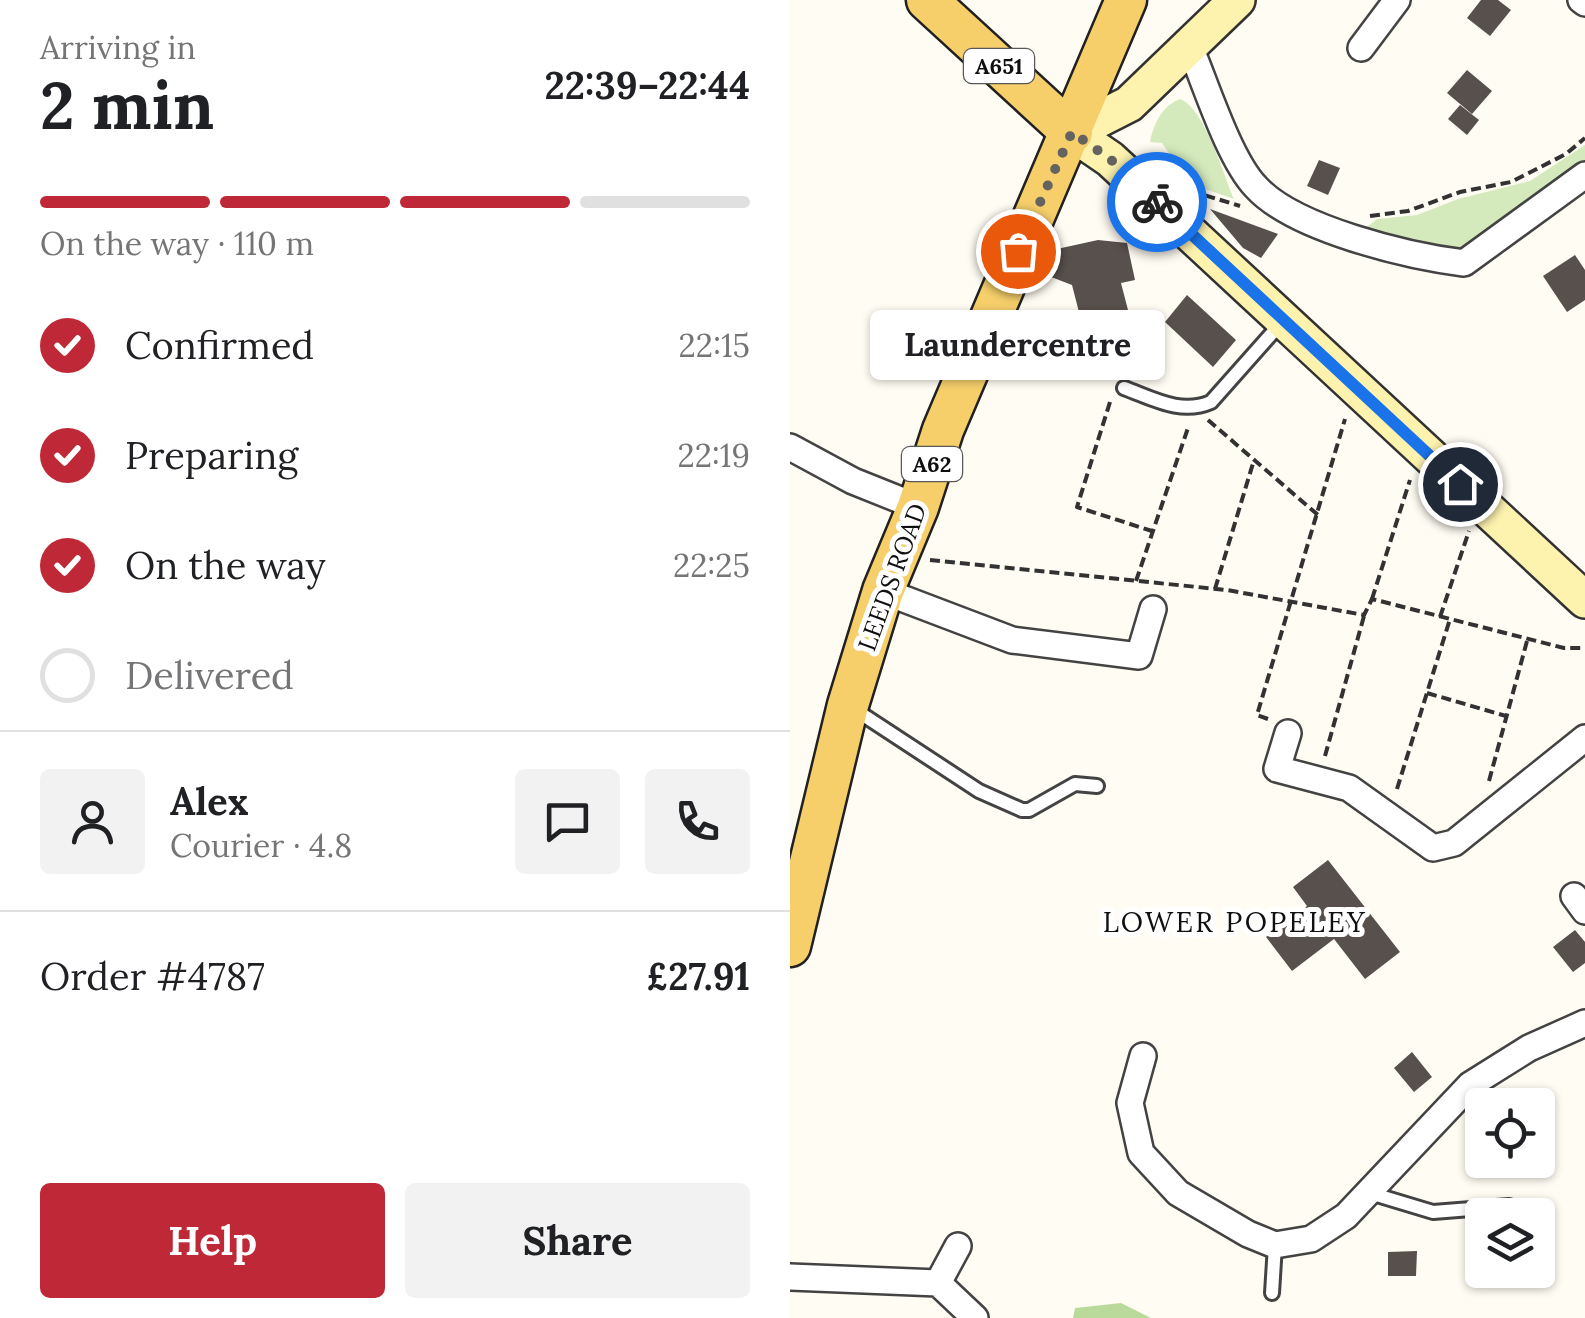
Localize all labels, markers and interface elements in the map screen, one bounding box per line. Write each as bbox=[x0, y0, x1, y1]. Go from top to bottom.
text: Arriving in bbox=[40, 27, 196, 68]
road number: A651 bbox=[964, 49, 1034, 83]
text: 22:39–22:44 bbox=[545, 61, 750, 109]
text: 2 min bbox=[40, 64, 214, 147]
courier bbox=[1107, 152, 1207, 252]
icon: bike bbox=[1130, 175, 1185, 230]
pin bbox=[976, 209, 1061, 294]
text: On the way · 110 m bbox=[40, 223, 314, 264]
icon: bag bbox=[991, 224, 1046, 279]
callout: Laundercentre bbox=[870, 311, 1166, 381]
icon: check bbox=[40, 318, 95, 373]
text: Confirmed bbox=[125, 321, 314, 369]
text: Laundercentre bbox=[904, 324, 1131, 365]
text: 22:15 bbox=[679, 325, 750, 366]
icon: check bbox=[40, 428, 95, 483]
text: Preparing bbox=[125, 431, 298, 479]
text: 22:19 bbox=[677, 435, 750, 476]
pin bbox=[1418, 442, 1503, 527]
road number: A62 bbox=[902, 447, 962, 481]
icon: home bbox=[1433, 457, 1488, 512]
street label: LEEDS ROAD bbox=[851, 499, 933, 655]
icon: check bbox=[40, 538, 95, 593]
text: On the way bbox=[125, 541, 326, 589]
text: 22:25 bbox=[673, 545, 750, 586]
text: Delivered bbox=[125, 651, 294, 699]
button: person bbox=[40, 769, 145, 874]
button: chat bbox=[515, 769, 620, 874]
button: phone bbox=[645, 769, 750, 874]
text: Alex bbox=[170, 777, 249, 825]
text: Courier · 4.8 bbox=[170, 825, 352, 866]
district label: LOWER POPELEY bbox=[1103, 904, 1367, 940]
text: Order #4787 bbox=[40, 952, 265, 1000]
text: £27.91 bbox=[646, 952, 750, 1000]
map controls bbox=[1465, 1088, 1555, 1288]
button: locate bbox=[1465, 1088, 1555, 1178]
button: Help bbox=[40, 1183, 385, 1298]
button: Share bbox=[405, 1183, 750, 1298]
button: layers bbox=[1465, 1198, 1555, 1288]

